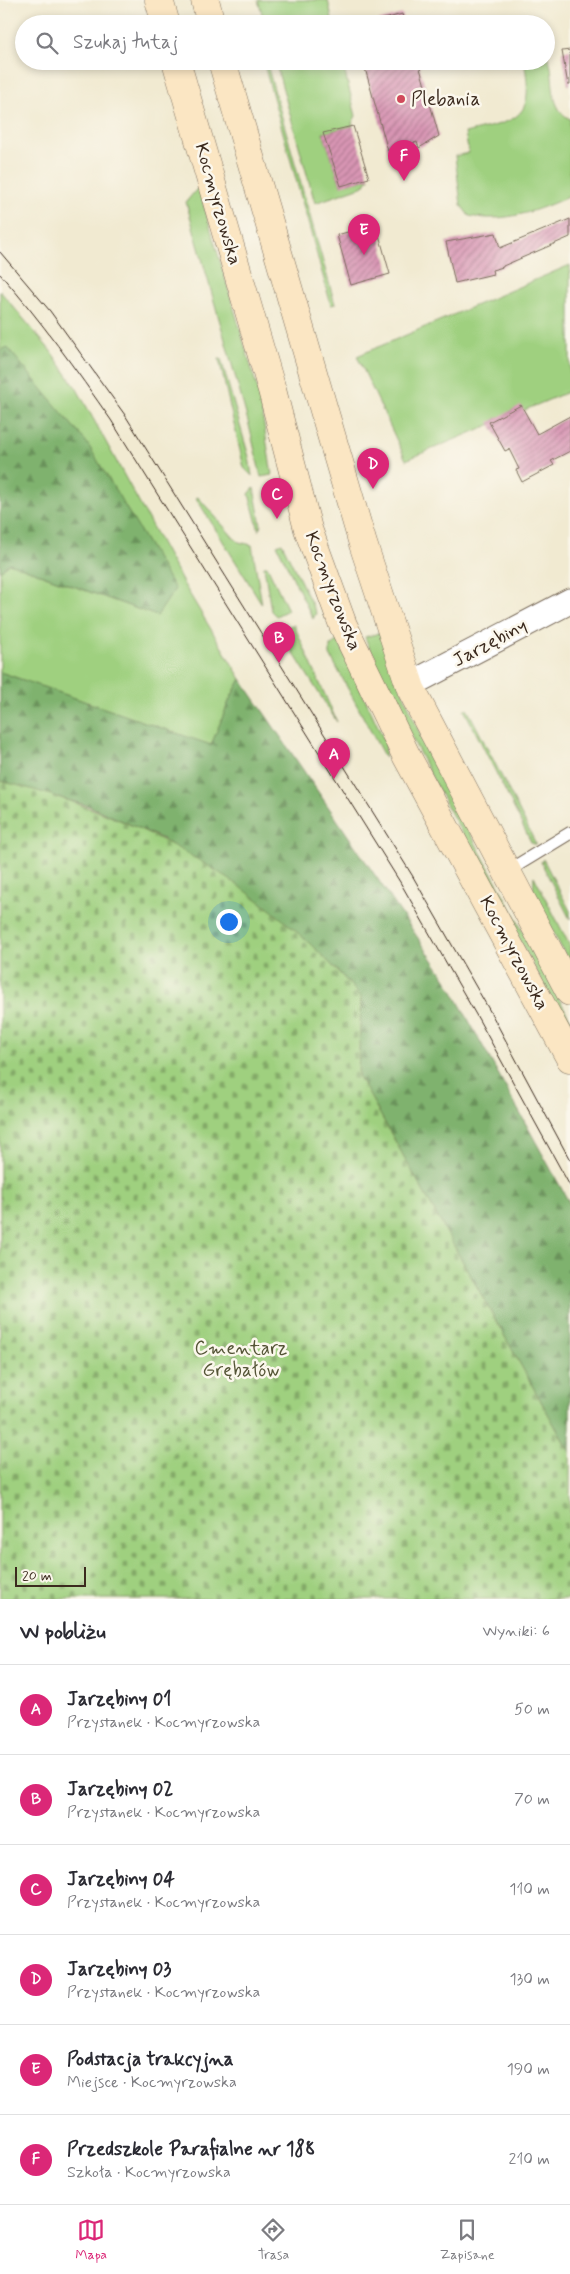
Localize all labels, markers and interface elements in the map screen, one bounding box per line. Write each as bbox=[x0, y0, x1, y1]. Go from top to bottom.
search box bbox=[15, 15, 555, 70]
icon: search bbox=[33, 29, 61, 57]
text: Szukaj tutaj bbox=[73, 30, 178, 55]
place label: Plebania bbox=[411, 87, 480, 112]
marker: Plebania bbox=[395, 93, 407, 105]
street label: Kocmyrzowska bbox=[188, 140, 247, 268]
pin: F bbox=[388, 140, 420, 181]
pin: E bbox=[348, 214, 380, 255]
pin: D bbox=[357, 448, 389, 489]
pin: C bbox=[261, 478, 293, 519]
street label: Kocmyrzowska bbox=[298, 528, 367, 655]
street label: Jarzębiny bbox=[449, 613, 531, 673]
pin: B bbox=[263, 622, 295, 663]
pin: A bbox=[318, 738, 350, 779]
street label: Kocmyrzowska bbox=[473, 892, 555, 1015]
your location bbox=[216, 909, 242, 935]
park label: Cmentarz Grębałów bbox=[195, 1336, 288, 1383]
scale bar bbox=[15, 1564, 86, 1587]
text: 20 m bbox=[22, 1567, 52, 1585]
text: W pobliżu bbox=[20, 1618, 106, 1646]
text: Wyniki: 6 bbox=[483, 1621, 550, 1642]
text: Jarzębiny 01 bbox=[67, 1687, 171, 1712]
text: A bbox=[31, 1699, 41, 1720]
text: 50 m bbox=[514, 1699, 550, 1720]
text: Przystanek · Kocmyrzowska bbox=[67, 1712, 260, 1733]
text: Jarzębiny 02 bbox=[67, 1777, 173, 1802]
text: B bbox=[31, 1789, 41, 1810]
text: 70 m bbox=[514, 1789, 550, 1810]
text: Przystanek · Kocmyrzowska bbox=[67, 1802, 260, 1823]
text: Jarzębiny 04 bbox=[67, 1867, 175, 1892]
text: C bbox=[30, 1879, 42, 1900]
text: 110 m bbox=[509, 1879, 550, 1900]
text: Przystanek · Kocmyrzowska bbox=[67, 1892, 260, 1913]
text: Jarzębiny 03 bbox=[67, 1957, 171, 1982]
text: D bbox=[30, 1969, 42, 1990]
text: 130 m bbox=[509, 1969, 550, 1990]
text: Przystanek · Kocmyrzowska bbox=[67, 1982, 260, 2003]
text: Podstacja trakcyjna bbox=[67, 2047, 234, 2072]
text: E bbox=[31, 2059, 41, 2080]
text: 190 m bbox=[507, 2059, 550, 2080]
text: Miejsce · Kocmyrzowska bbox=[67, 2072, 237, 2093]
text: Przedszkole Parafialne nr 188 bbox=[67, 2137, 315, 2162]
text: F bbox=[32, 2149, 40, 2170]
text: 210 m bbox=[509, 2149, 550, 2170]
text: Szkoła · Kocmyrzowska bbox=[67, 2162, 231, 2183]
tab: Mapa bbox=[75, 2216, 107, 2264]
tab: Trasa bbox=[258, 2216, 289, 2264]
tab: Zapisane bbox=[440, 2216, 495, 2264]

